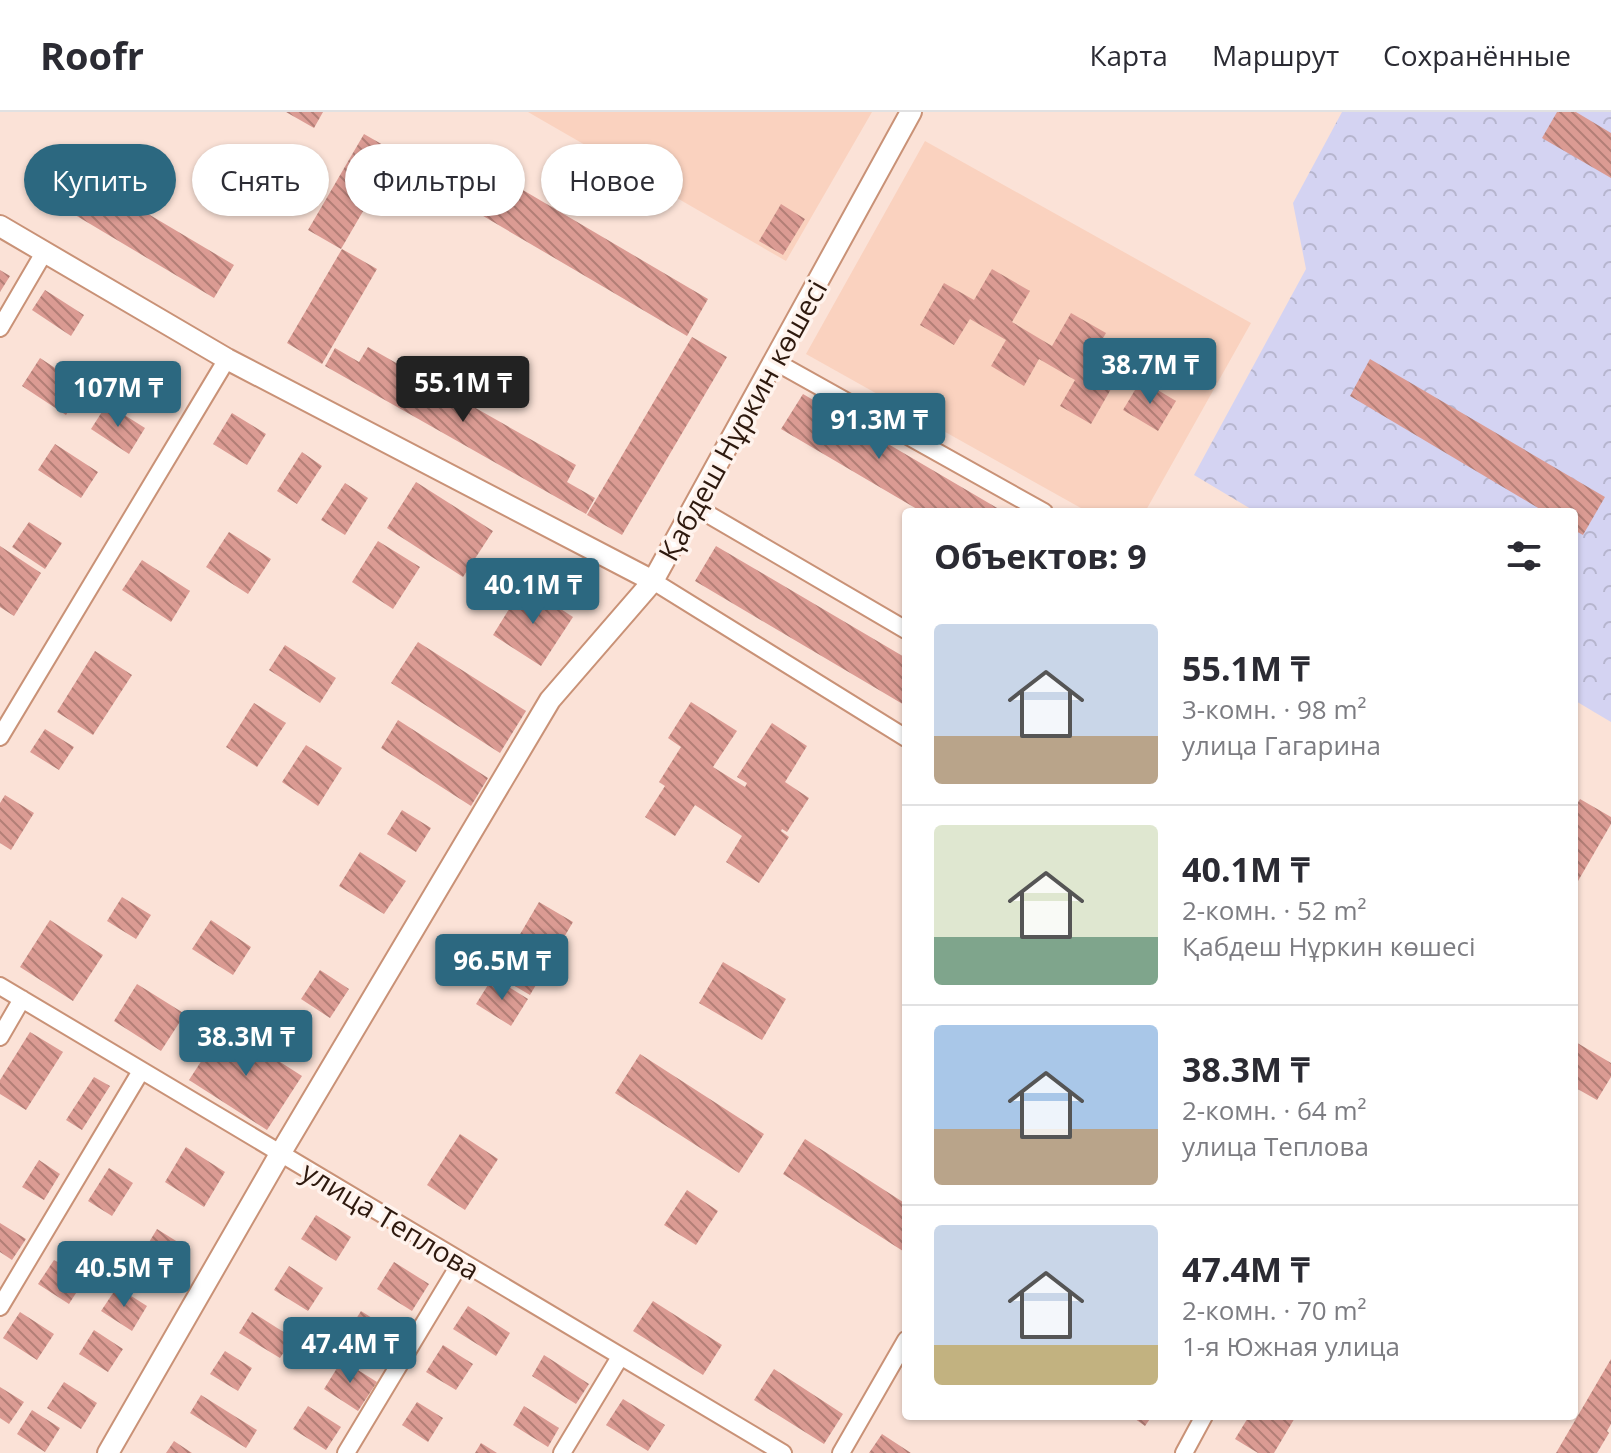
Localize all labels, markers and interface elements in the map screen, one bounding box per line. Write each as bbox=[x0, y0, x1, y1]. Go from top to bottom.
text: Roofr bbox=[40, 29, 144, 81]
text: Карта bbox=[1089, 36, 1168, 74]
text: Маршрут bbox=[1212, 36, 1339, 74]
text: Сохранённые bbox=[1383, 36, 1571, 74]
chip: Купить bbox=[24, 144, 176, 216]
chip: Снять bbox=[192, 144, 329, 216]
chip: Фильтры bbox=[345, 144, 525, 216]
chip: Новое bbox=[541, 144, 683, 216]
street label: Қабдеш Нұркин көшесі bbox=[649, 273, 835, 567]
pin: 38.7M ₸ bbox=[1076, 338, 1224, 406]
text: 38.7M ₸ bbox=[1101, 346, 1199, 382]
pin: 55.1M ₸ bbox=[389, 356, 537, 424]
pin: 107M ₸ bbox=[53, 361, 183, 429]
text: 55.1M ₸ bbox=[414, 364, 512, 400]
text: 107M ₸ bbox=[73, 369, 163, 405]
pin: 91.3M ₸ bbox=[805, 393, 953, 461]
text: 91.3M ₸ bbox=[830, 401, 928, 437]
text: Объектов: 9 bbox=[934, 533, 1147, 579]
icon: filters bbox=[1502, 534, 1546, 578]
pin: 40.1M ₸ bbox=[459, 558, 607, 626]
text: 40.1M ₸ bbox=[484, 566, 582, 602]
text: 55.1M ₸ bbox=[1182, 645, 1309, 691]
icon: home bbox=[998, 656, 1094, 752]
text: 3-комн. · 98 m² bbox=[1182, 691, 1367, 727]
text: улица Гагарина bbox=[1182, 727, 1381, 763]
text: 40.1M ₸ bbox=[1182, 846, 1309, 892]
icon: home bbox=[998, 857, 1094, 953]
text: 2-комн. · 52 m² bbox=[1182, 892, 1367, 928]
text: Қабдеш Нұркин көшесі bbox=[1182, 928, 1476, 964]
pin: 96.5M ₸ bbox=[428, 934, 576, 1002]
text: 96.5M ₸ bbox=[453, 942, 551, 978]
pin: 38.3M ₸ bbox=[172, 1010, 320, 1078]
text: 38.3M ₸ bbox=[197, 1018, 295, 1054]
text: 38.3M ₸ bbox=[1182, 1046, 1309, 1092]
icon: home bbox=[998, 1057, 1094, 1153]
text: 2-комн. · 64 m² bbox=[1182, 1092, 1367, 1128]
text: улица Теплова bbox=[1182, 1128, 1369, 1164]
street label: улица Теплова bbox=[295, 1152, 487, 1288]
pin: 40.5M ₸ bbox=[50, 1241, 198, 1309]
text: 47.4M ₸ bbox=[1182, 1246, 1309, 1292]
text: 40.5M ₸ bbox=[75, 1249, 173, 1285]
icon: home bbox=[998, 1257, 1094, 1353]
text: 2-комн. · 70 m² bbox=[1182, 1292, 1367, 1328]
pin: 47.4M ₸ bbox=[276, 1317, 424, 1385]
text: 47.4M ₸ bbox=[301, 1325, 399, 1361]
text: 1-я Южная улица bbox=[1182, 1328, 1400, 1364]

